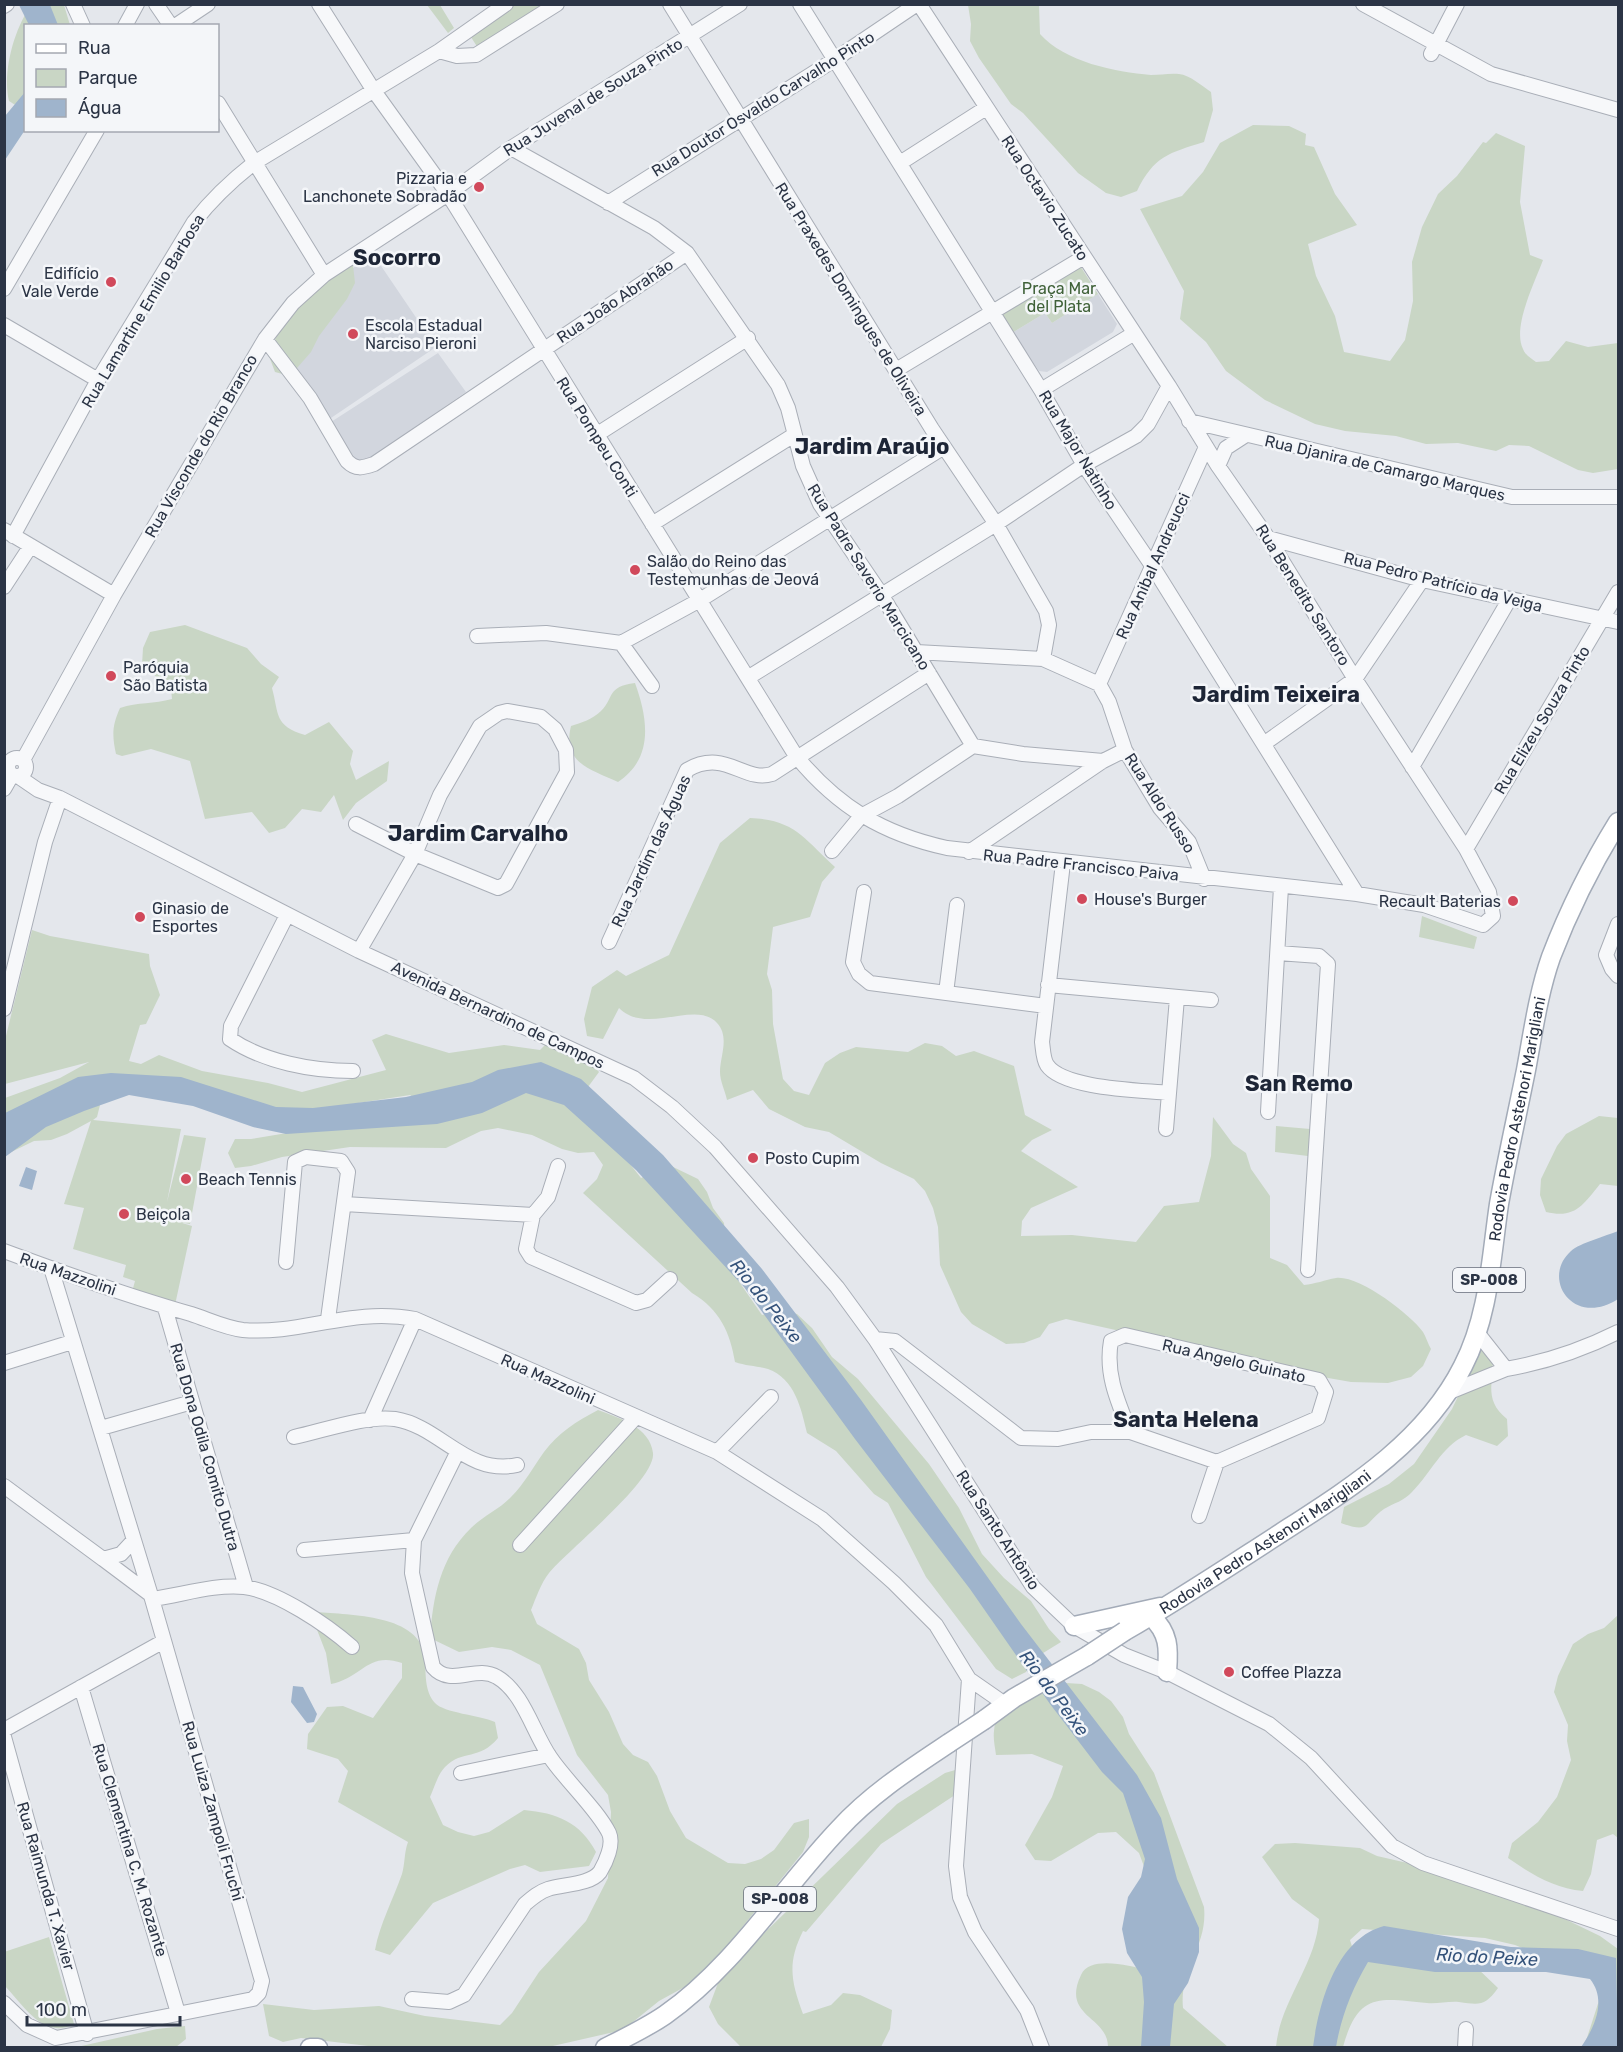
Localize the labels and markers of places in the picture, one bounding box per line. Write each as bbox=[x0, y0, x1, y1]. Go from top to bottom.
place label: Pizzaria e Lanchonete Sobradão bbox=[303, 169, 467, 206]
marker: Pizzaria e Lanchonete Sobradão bbox=[472, 180, 486, 194]
place label: Edifício Vale Verde bbox=[21, 264, 99, 301]
marker: Edifício Vale Verde bbox=[104, 275, 118, 289]
place label: Escola Estadual Narciso Pieroni bbox=[365, 316, 482, 353]
marker: Escola Estadual Narciso Pieroni bbox=[346, 327, 360, 341]
place label: Salão do Reino das Testemunhas de Jeová bbox=[647, 552, 819, 589]
marker: Salão do Reino das Testemunhas de Jeová bbox=[628, 563, 642, 577]
place label: Paróquia São Batista bbox=[123, 658, 208, 695]
marker: Paróquia São Batista bbox=[104, 669, 118, 683]
place label: House's Burger bbox=[1094, 890, 1207, 909]
marker: House's Burger bbox=[1075, 892, 1089, 906]
place label: Recault Baterias bbox=[1379, 892, 1501, 911]
marker: Recault Baterias bbox=[1506, 894, 1520, 908]
place label: Ginasio de Esportes bbox=[152, 899, 229, 936]
marker: Ginasio de Esportes bbox=[133, 910, 147, 924]
place label: Posto Cupim bbox=[765, 1149, 860, 1168]
marker: Posto Cupim bbox=[746, 1151, 760, 1165]
place label: Beach Tennis bbox=[198, 1170, 297, 1189]
marker: Beach Tennis bbox=[179, 1172, 193, 1186]
place label: Beiçola bbox=[136, 1205, 190, 1224]
marker: Beiçola bbox=[117, 1207, 131, 1221]
place label: Coffee Plazza bbox=[1241, 1663, 1342, 1682]
marker: Coffee Plazza bbox=[1222, 1665, 1236, 1679]

